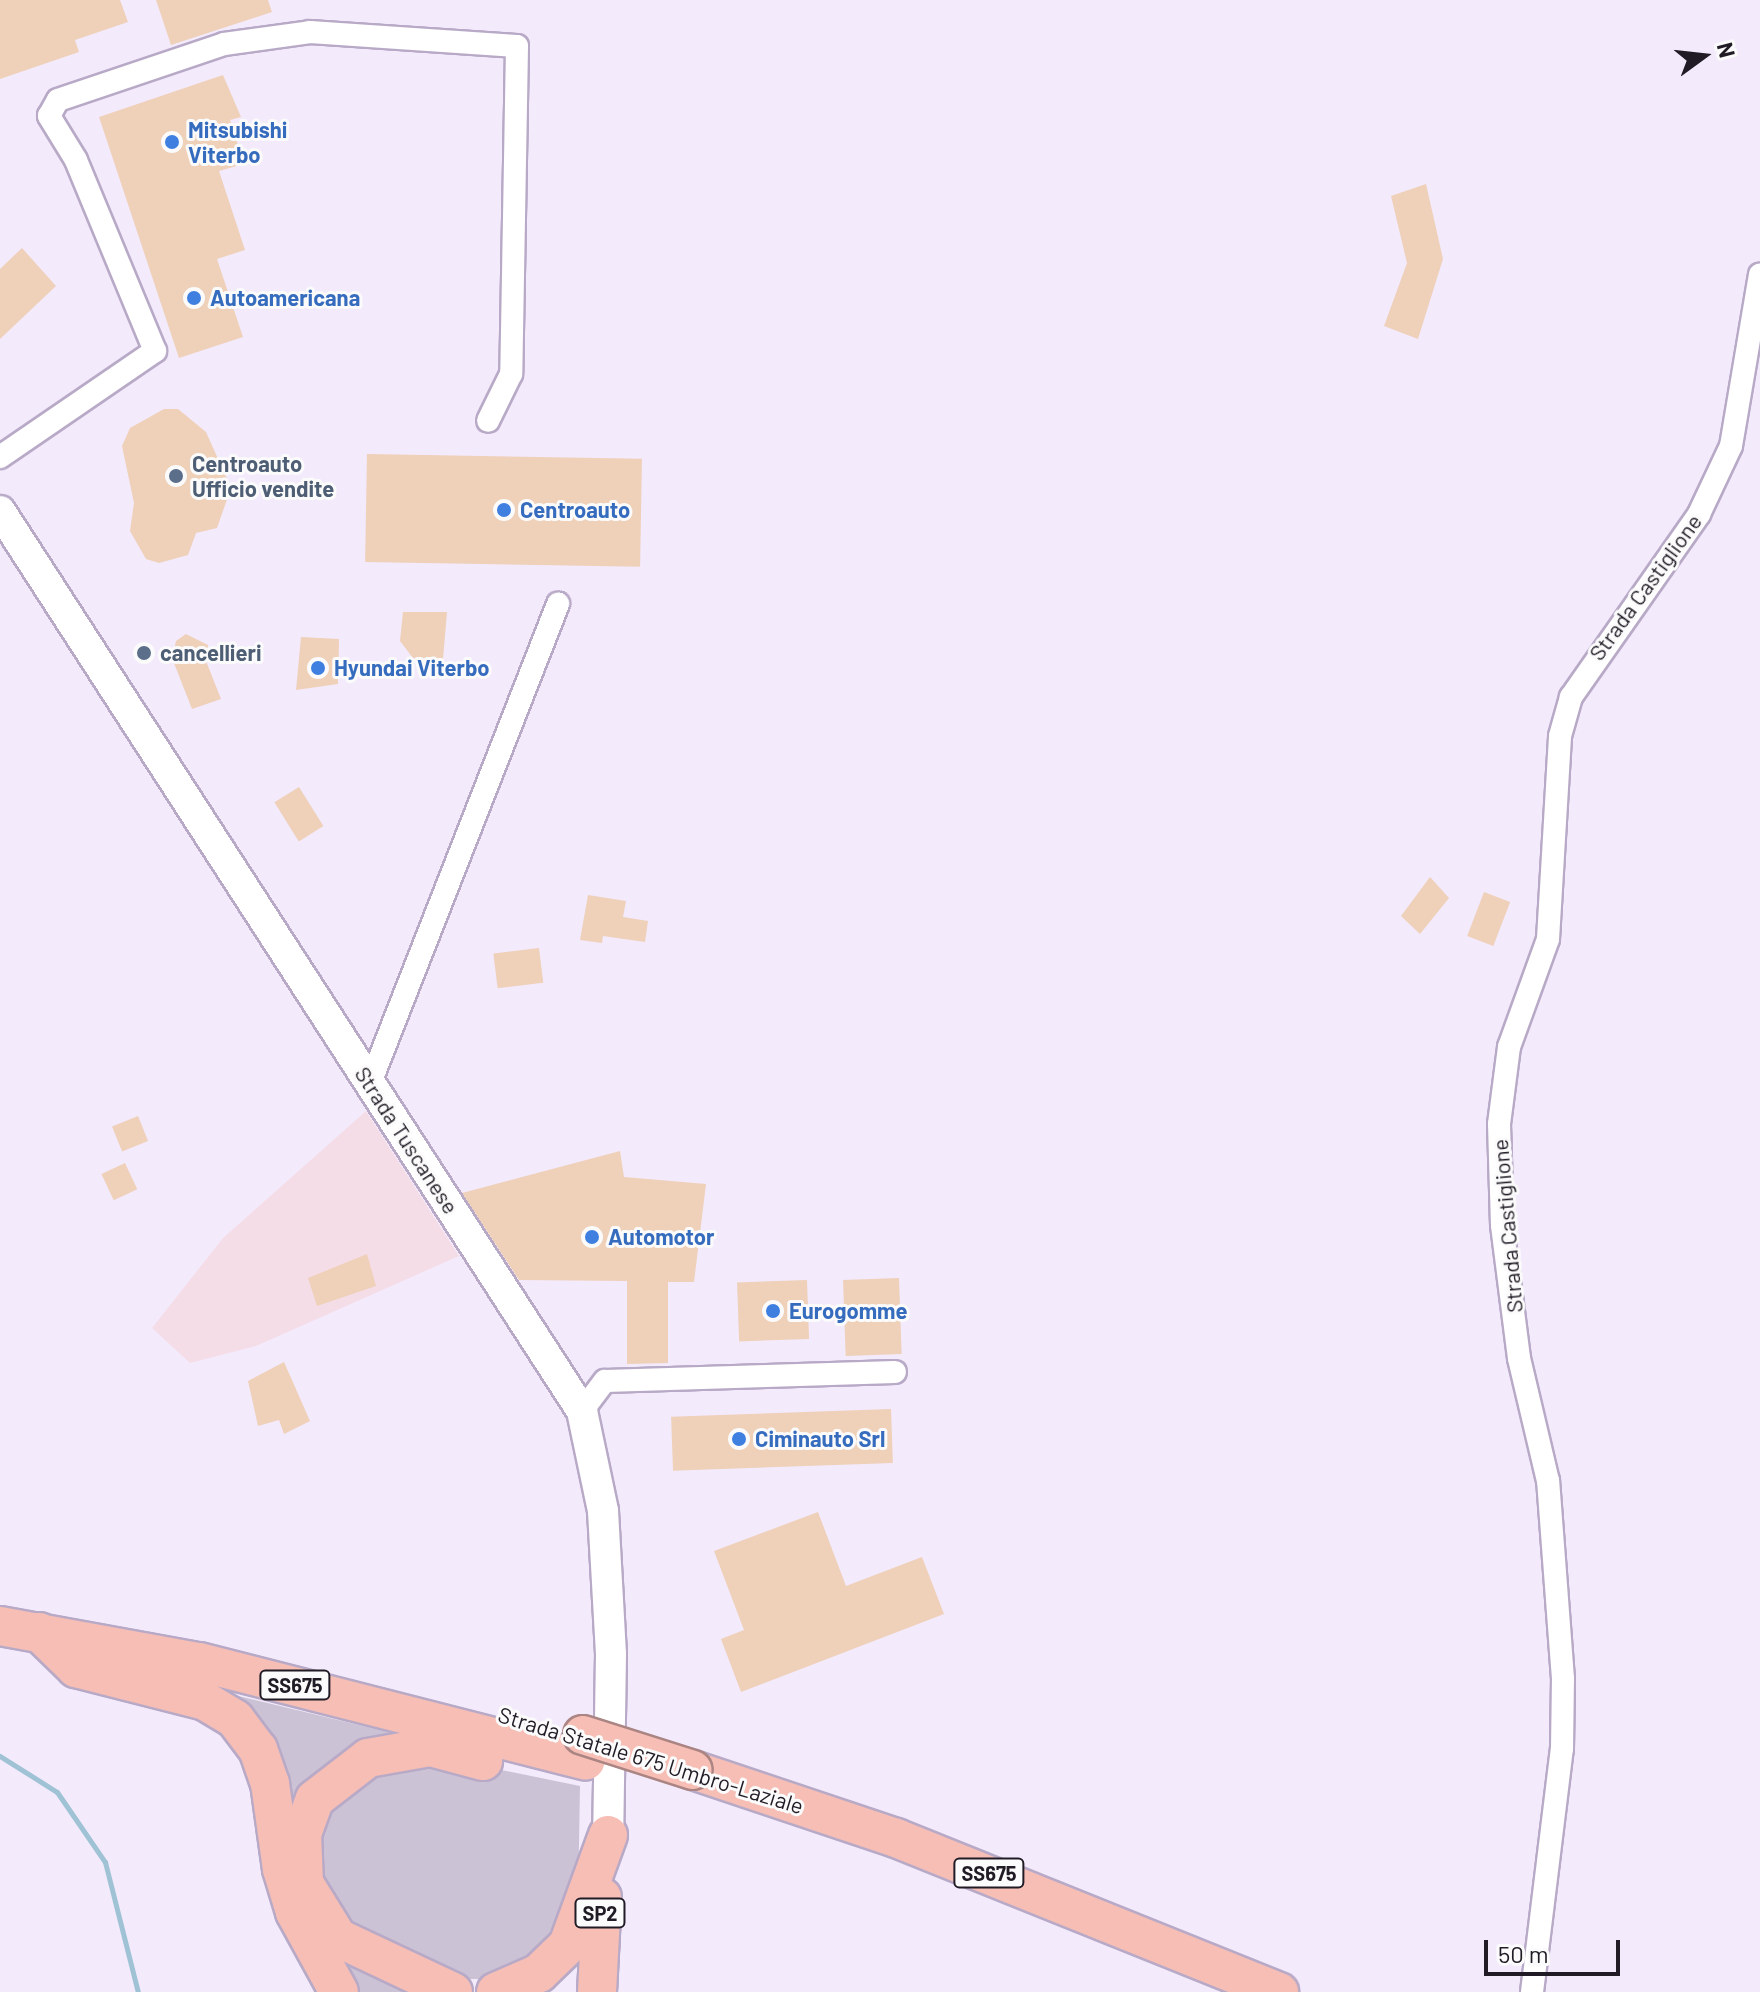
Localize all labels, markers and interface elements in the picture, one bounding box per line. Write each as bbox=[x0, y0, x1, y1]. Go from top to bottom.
north arrow bbox=[1664, 16, 1744, 96]
text: N bbox=[1713, 39, 1742, 60]
place label: Mitsubishi Viterbo bbox=[188, 116, 287, 168]
marker: Mitsubishi Viterbo bbox=[163, 133, 181, 151]
place label: Autoamericana bbox=[210, 285, 360, 311]
marker: Autoamericana bbox=[185, 289, 203, 307]
place label: Centroauto Ufficio vendite bbox=[192, 450, 334, 502]
marker: Centroauto Ufficio vendite bbox=[167, 467, 185, 485]
place label: Centroauto bbox=[520, 497, 630, 523]
marker: Centroauto bbox=[495, 501, 513, 519]
street label: Strada Castiglione bbox=[1583, 509, 1707, 665]
place label: cancellieri bbox=[160, 640, 261, 666]
marker: cancellieri bbox=[135, 644, 153, 662]
place label: Hyundai Viterbo bbox=[334, 655, 490, 681]
marker: Hyundai Viterbo bbox=[309, 659, 327, 677]
street label: Strada Tuscanese bbox=[350, 1062, 464, 1218]
street label: Strada Castiglione bbox=[1486, 1138, 1528, 1314]
place label: Automotor bbox=[608, 1224, 714, 1250]
marker: Automotor bbox=[583, 1228, 601, 1246]
place label: Eurogomme bbox=[789, 1298, 907, 1324]
marker: Eurogomme bbox=[764, 1302, 782, 1320]
place label: Ciminauto Srl bbox=[755, 1426, 885, 1452]
marker: Ciminauto Srl bbox=[730, 1430, 748, 1448]
road number: SS675 bbox=[259, 1669, 331, 1701]
street label: Strada Statale 675 Umbro-Laziale bbox=[495, 1701, 807, 1819]
road number: SS675 bbox=[953, 1857, 1025, 1889]
road number: SP2 bbox=[574, 1897, 626, 1929]
scale bar bbox=[1488, 1924, 1624, 1974]
text: 50 m bbox=[1498, 1939, 1549, 1968]

